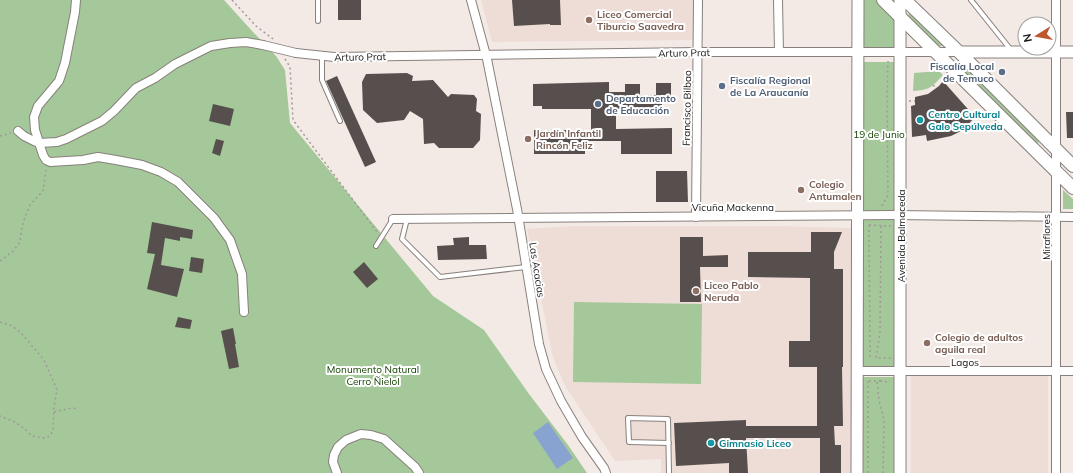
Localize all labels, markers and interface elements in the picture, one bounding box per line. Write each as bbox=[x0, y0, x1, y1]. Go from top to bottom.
place label: Liceo Comercial Tiburcio Saavedra bbox=[597, 8, 684, 33]
marker: Liceo Comercial Tiburcio Saavedra bbox=[584, 15, 594, 25]
north arrow bbox=[1017, 16, 1057, 56]
text: N bbox=[1020, 32, 1035, 43]
street label: Arturo Prat bbox=[658, 46, 711, 60]
street label: Arturo Prat bbox=[334, 50, 387, 64]
place label: Fiscalía Local de Temuco bbox=[930, 60, 994, 85]
marker: Fiscalía Local de Temuco bbox=[997, 67, 1007, 77]
street label: Francisco Bilbao bbox=[680, 70, 694, 146]
place label: Fiscalía Regional de La Araucanía bbox=[730, 74, 811, 99]
marker: Fiscalía Regional de La Araucanía bbox=[717, 81, 727, 91]
place label: Departamento de Educación bbox=[606, 92, 676, 117]
marker: Departamento de Educación bbox=[593, 99, 603, 109]
place label: Centro Cultural Galo Sepúlveda bbox=[928, 108, 1003, 133]
marker: Centro Cultural Galo Sepúlveda bbox=[915, 115, 925, 125]
place label: Jardín Infantil Rincón Feliz bbox=[536, 127, 601, 152]
park label: 19 de Junio bbox=[853, 128, 905, 141]
marker: Jardín Infantil Rincón Feliz bbox=[523, 134, 533, 144]
place label: Colegio Antumalen bbox=[809, 178, 862, 203]
marker: Colegio Antumalen bbox=[796, 185, 806, 195]
street label: Avenida Balmaceda bbox=[895, 190, 908, 282]
street label: Vicuña Mackenna bbox=[692, 201, 774, 214]
street label: Miraflores bbox=[1040, 214, 1053, 260]
street label: Las Acacias bbox=[526, 242, 548, 298]
place label: Liceo Pablo Neruda bbox=[704, 279, 759, 304]
marker: Liceo Pablo Neruda bbox=[691, 286, 701, 296]
place label: Colegio de adultos aguila real bbox=[935, 331, 1023, 356]
marker: Colegio de adultos aguila real bbox=[922, 338, 932, 348]
street label: Lagos bbox=[951, 356, 979, 369]
park label: Monumento Natural Cerro Ñielol bbox=[327, 363, 419, 388]
place label: Gimnasio Liceo bbox=[719, 437, 791, 450]
marker: Gimnasio Liceo bbox=[706, 438, 716, 448]

